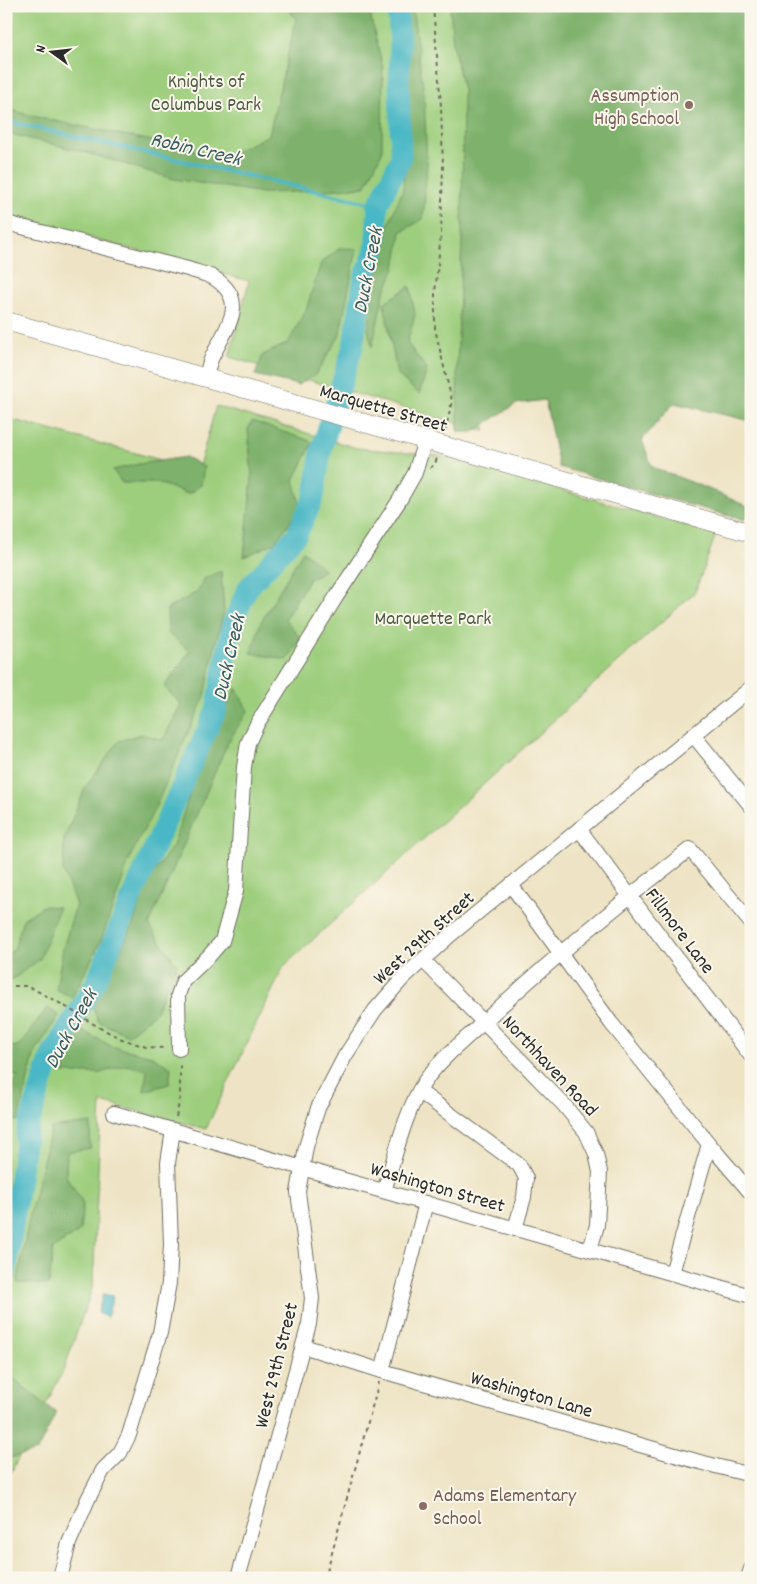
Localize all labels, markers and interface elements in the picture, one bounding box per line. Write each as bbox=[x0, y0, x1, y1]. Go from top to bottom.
north arrow bbox=[28, 28, 78, 78]
text: N bbox=[31, 43, 52, 55]
park label: Knights of Columbus Park bbox=[151, 69, 261, 120]
place label: Assumption High School bbox=[590, 83, 679, 134]
marker: Assumption High School bbox=[683, 99, 695, 111]
water label: Robin Creek bbox=[147, 126, 246, 176]
water label: Duck Creek bbox=[347, 223, 393, 316]
street label: Marquette Street bbox=[316, 378, 450, 441]
park label: Marquette Park bbox=[374, 606, 492, 634]
water label: Duck Creek bbox=[207, 610, 256, 703]
street label: Fillmore Lane bbox=[637, 883, 720, 981]
street label: West 29th Street bbox=[368, 886, 482, 993]
water label: Duck Creek bbox=[38, 982, 108, 1075]
street label: Northhaven Road bbox=[494, 1010, 603, 1124]
street label: Washington Street bbox=[367, 1156, 508, 1221]
street label: West 29th Street bbox=[249, 1300, 307, 1431]
street label: Washington Lane bbox=[467, 1365, 596, 1427]
place label: Adams Elementary School bbox=[433, 1483, 577, 1534]
marker: Adams Elementary School bbox=[417, 1500, 429, 1512]

